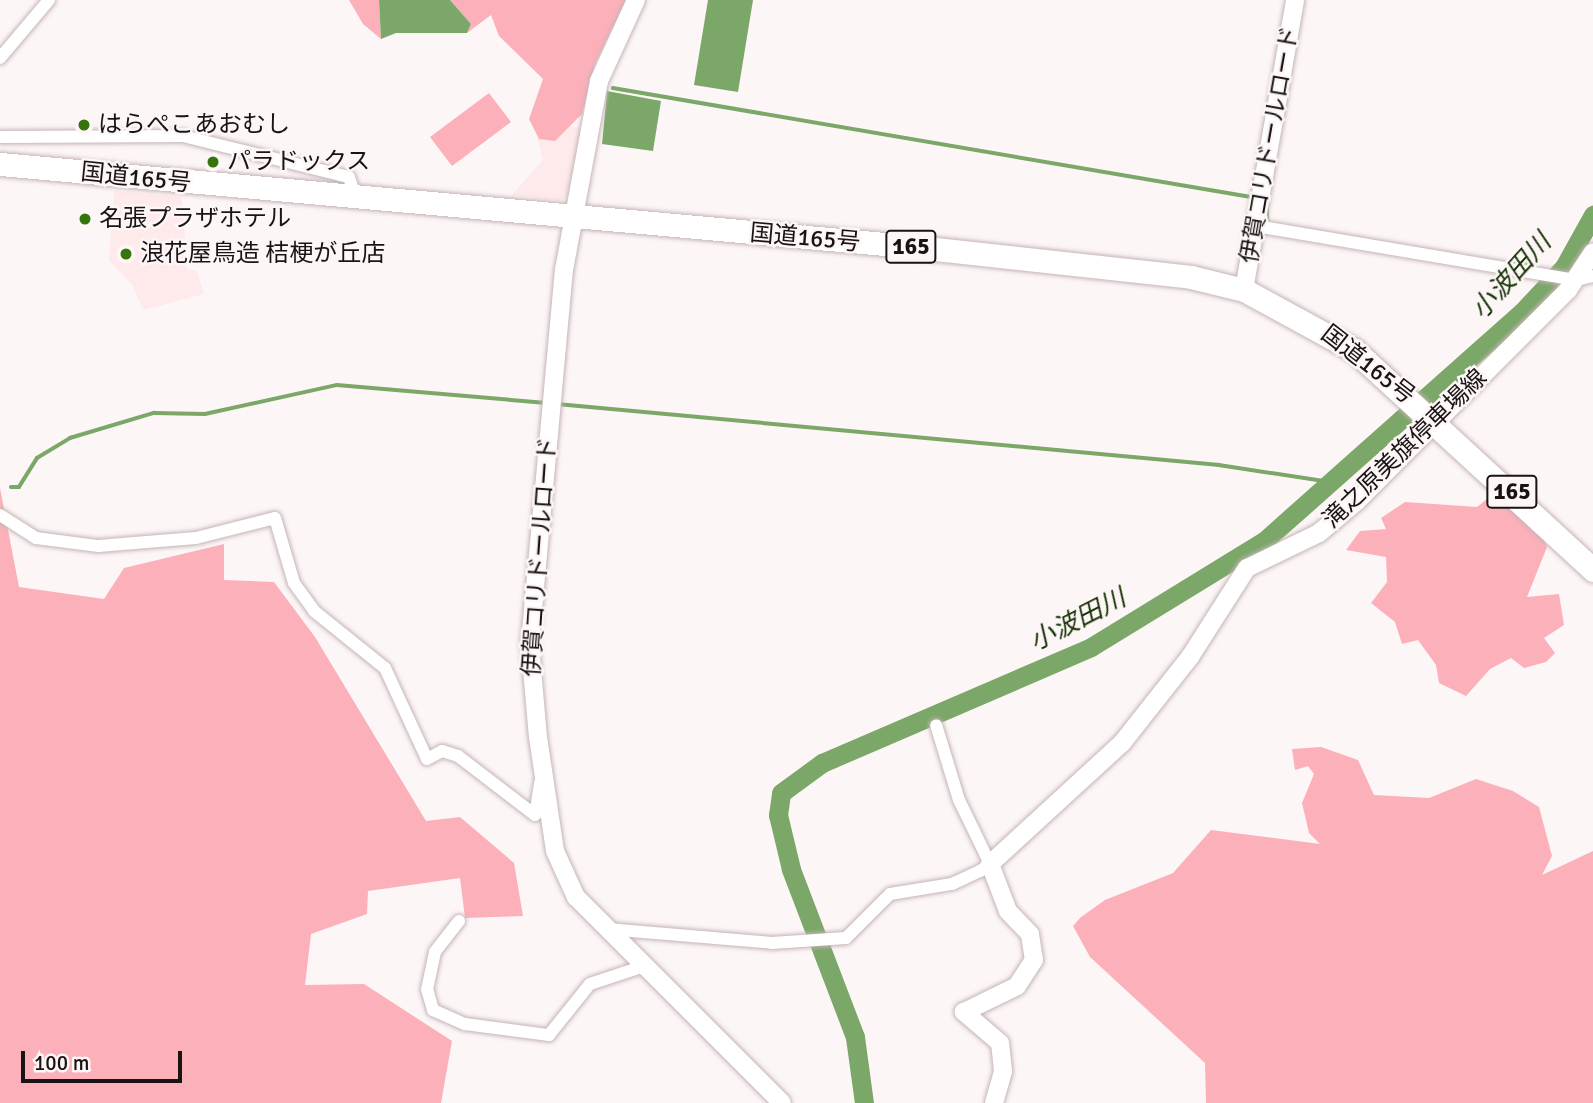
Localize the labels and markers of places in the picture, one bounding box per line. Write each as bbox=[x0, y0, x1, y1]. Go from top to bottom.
place label: はらぺこあおむし bbox=[98, 111, 290, 139]
marker: はらぺこあおむし bbox=[76, 117, 92, 133]
place label: パラドックス bbox=[227, 148, 371, 176]
marker: パラドックス bbox=[205, 154, 221, 170]
place label: 名張プラザホテル bbox=[99, 205, 291, 233]
marker: 名張プラザホテル bbox=[77, 211, 93, 227]
place label: 浪花屋鳥造 桔梗が丘店 bbox=[140, 240, 385, 268]
marker: 浪花屋鳥造 桔梗が丘店 bbox=[118, 246, 134, 262]

